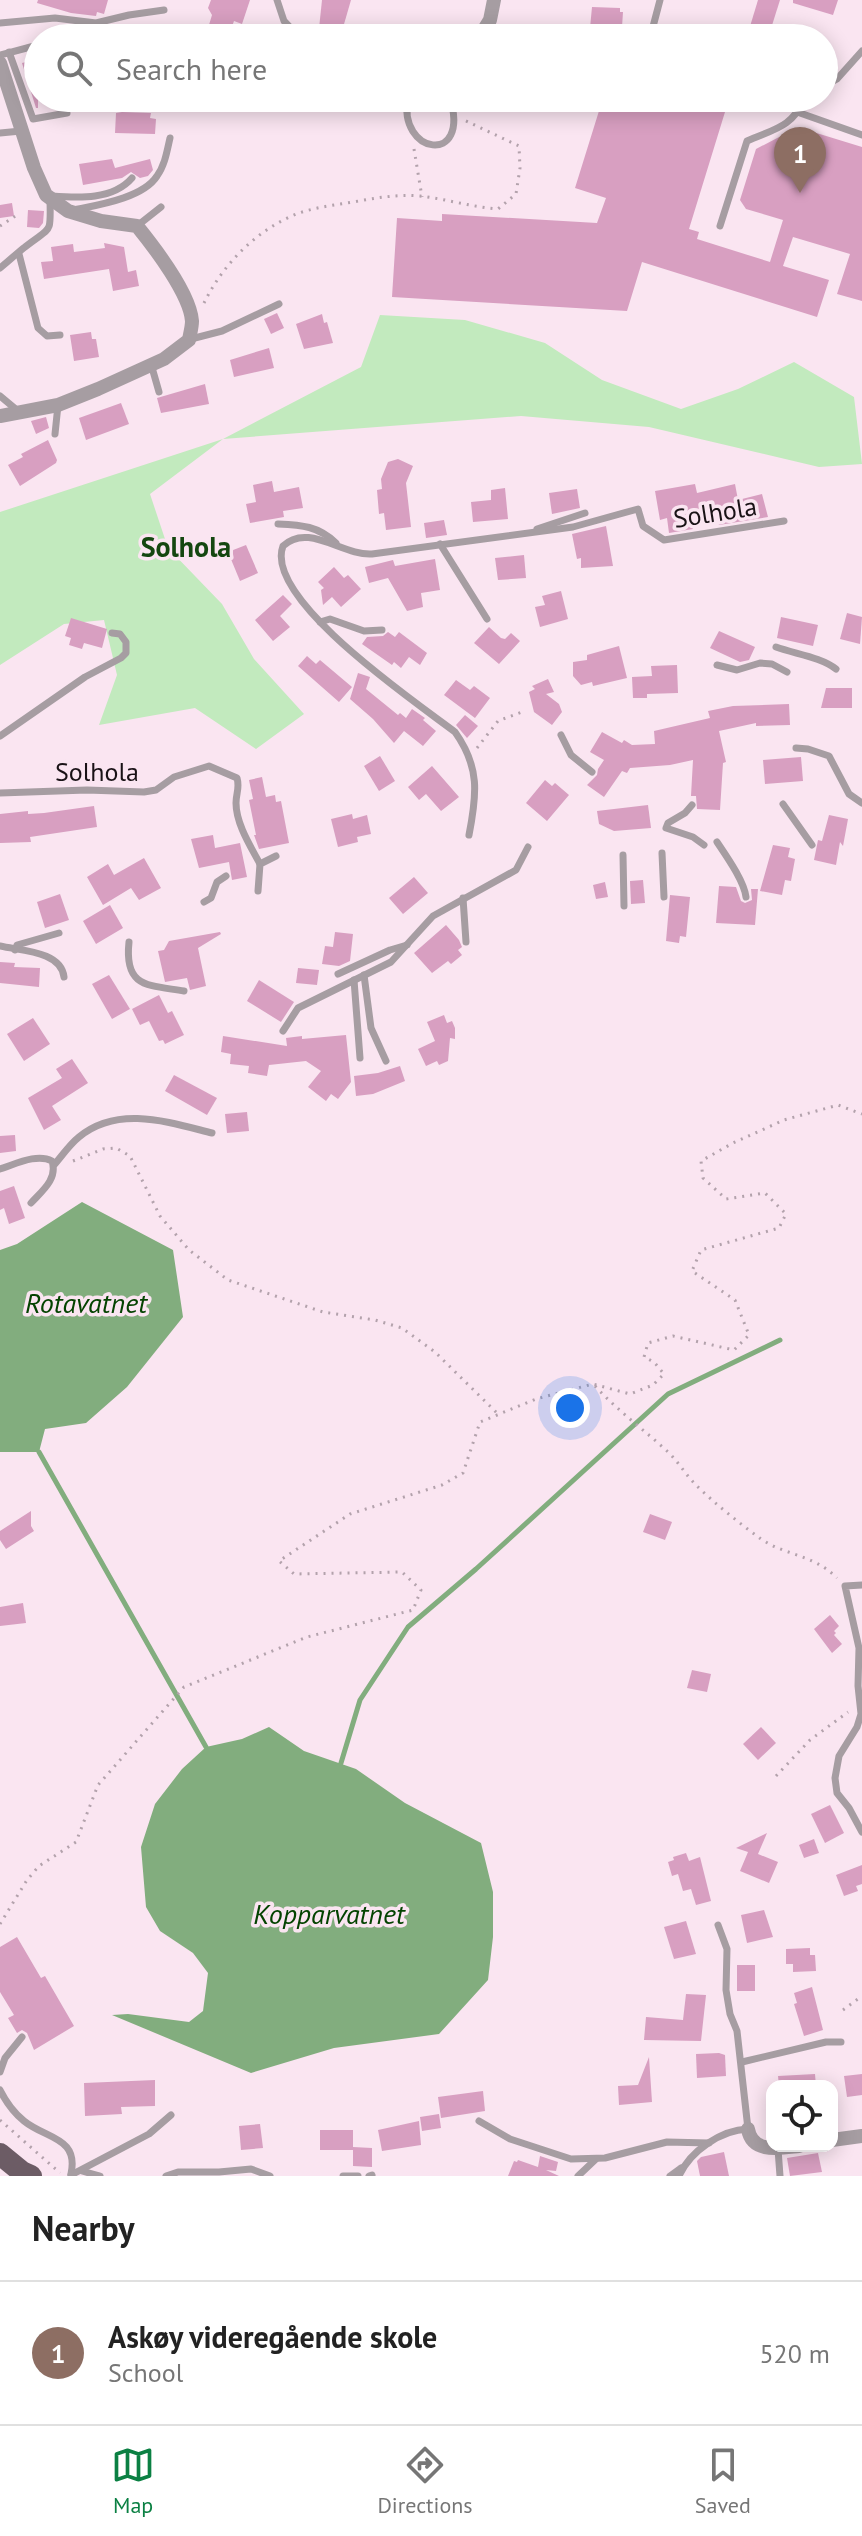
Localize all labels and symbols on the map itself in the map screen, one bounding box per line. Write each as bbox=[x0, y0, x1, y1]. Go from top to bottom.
pin: 1 bbox=[774, 127, 826, 193]
street label: Solhola bbox=[671, 489, 759, 535]
district label: Solhola bbox=[141, 528, 231, 565]
street label: Solhola bbox=[55, 755, 139, 788]
water label: Rotavatnet bbox=[25, 1284, 148, 1321]
your location bbox=[550, 1388, 590, 1428]
water label: Kopparvatnet bbox=[253, 1895, 406, 1932]

